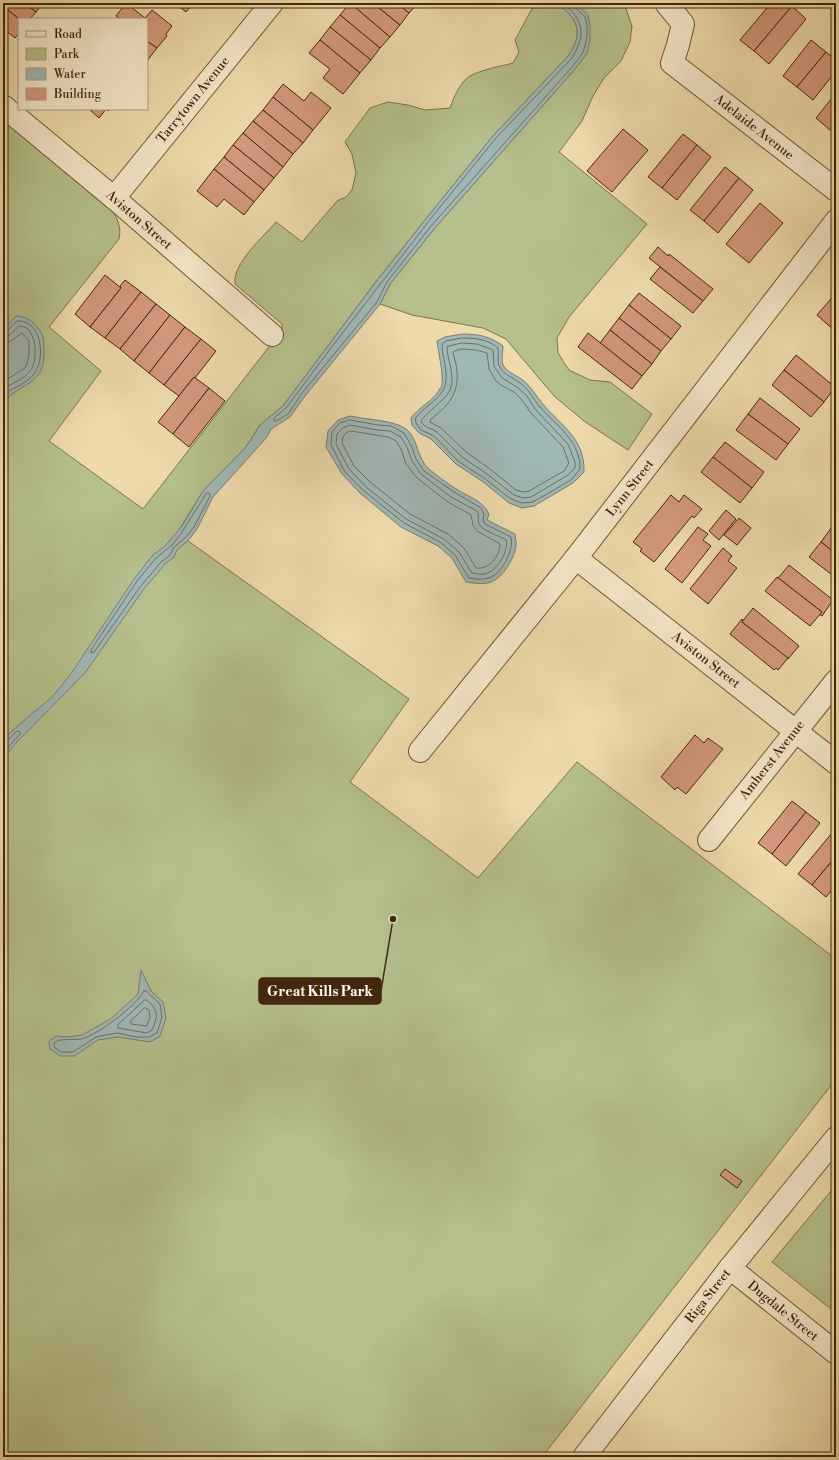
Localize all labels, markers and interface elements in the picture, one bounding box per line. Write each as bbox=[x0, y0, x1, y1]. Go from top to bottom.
legend bbox=[18, 18, 148, 110]
text: Road bbox=[54, 27, 82, 42]
text: Park bbox=[54, 47, 80, 62]
street label: Tarrytown Avenue bbox=[153, 53, 233, 147]
text: Water bbox=[53, 67, 86, 82]
text: Building bbox=[53, 87, 102, 102]
street label: Adelaide Avenue bbox=[710, 90, 797, 163]
street label: Aviston Street bbox=[102, 186, 176, 253]
street label: Lynn Street bbox=[603, 456, 658, 520]
street label: Aviston Street bbox=[668, 628, 744, 692]
street label: Amherst Avenue bbox=[735, 717, 808, 804]
callout: Great Kills Park bbox=[259, 978, 381, 1004]
text: Great Kills Park bbox=[267, 983, 373, 1001]
street label: Riga Street bbox=[682, 1265, 734, 1326]
street label: Dugdale Street bbox=[744, 1278, 822, 1345]

